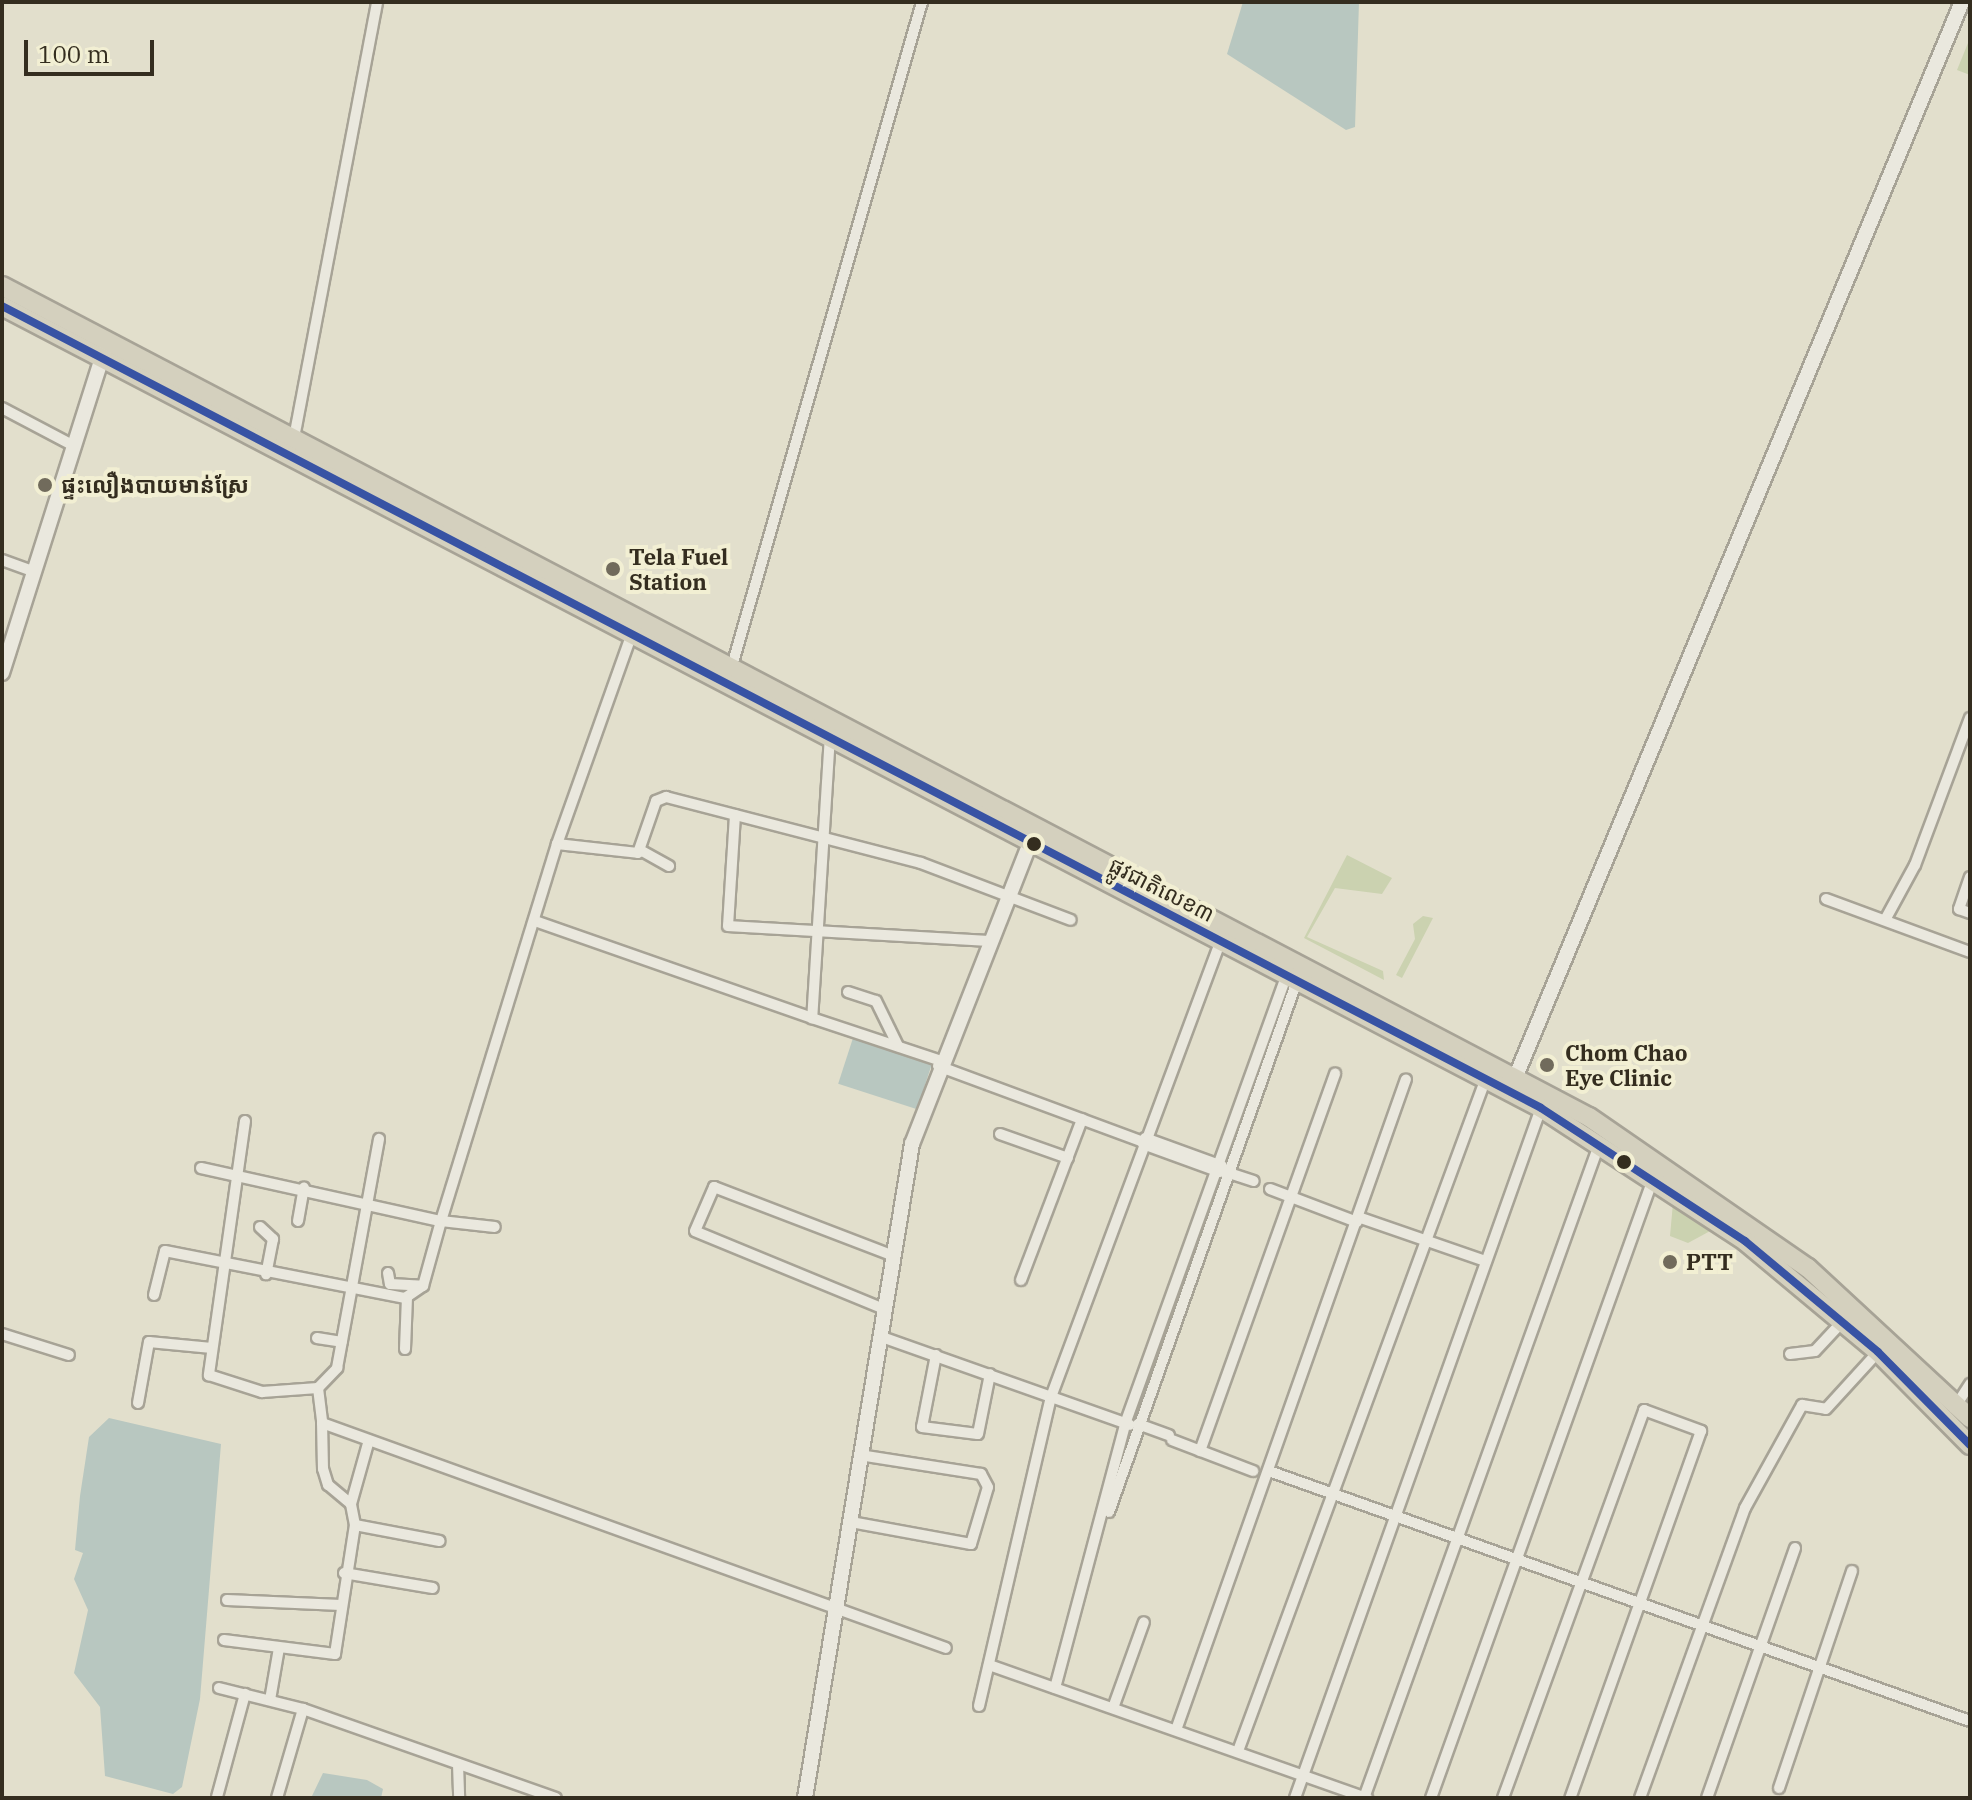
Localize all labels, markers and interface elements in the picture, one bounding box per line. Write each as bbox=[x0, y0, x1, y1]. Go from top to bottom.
scale bar bbox=[28, 24, 158, 74]
text: 100 m bbox=[38, 38, 110, 70]
place label: ផ្ទះលឿងបាយមាន់ស្រែ bbox=[61, 472, 249, 498]
marker: ផ្ទះលឿងបាយមាន់ស្រែ bbox=[36, 476, 54, 494]
place label: Tela Fuel Station bbox=[629, 543, 728, 594]
marker: Tela Fuel Station bbox=[604, 560, 622, 578]
unlabelled marker bbox=[1026, 836, 1042, 852]
street label: ផ្លូវជាតិលេខ៣ bbox=[1105, 851, 1219, 927]
place label: Chom Chao Eye Clinic bbox=[1565, 1039, 1688, 1090]
marker: Chom Chao Eye Clinic bbox=[1536, 1054, 1558, 1076]
unlabelled marker bbox=[1616, 1154, 1632, 1170]
place label: PTT bbox=[1686, 1249, 1733, 1275]
marker: PTT bbox=[1661, 1253, 1679, 1271]

